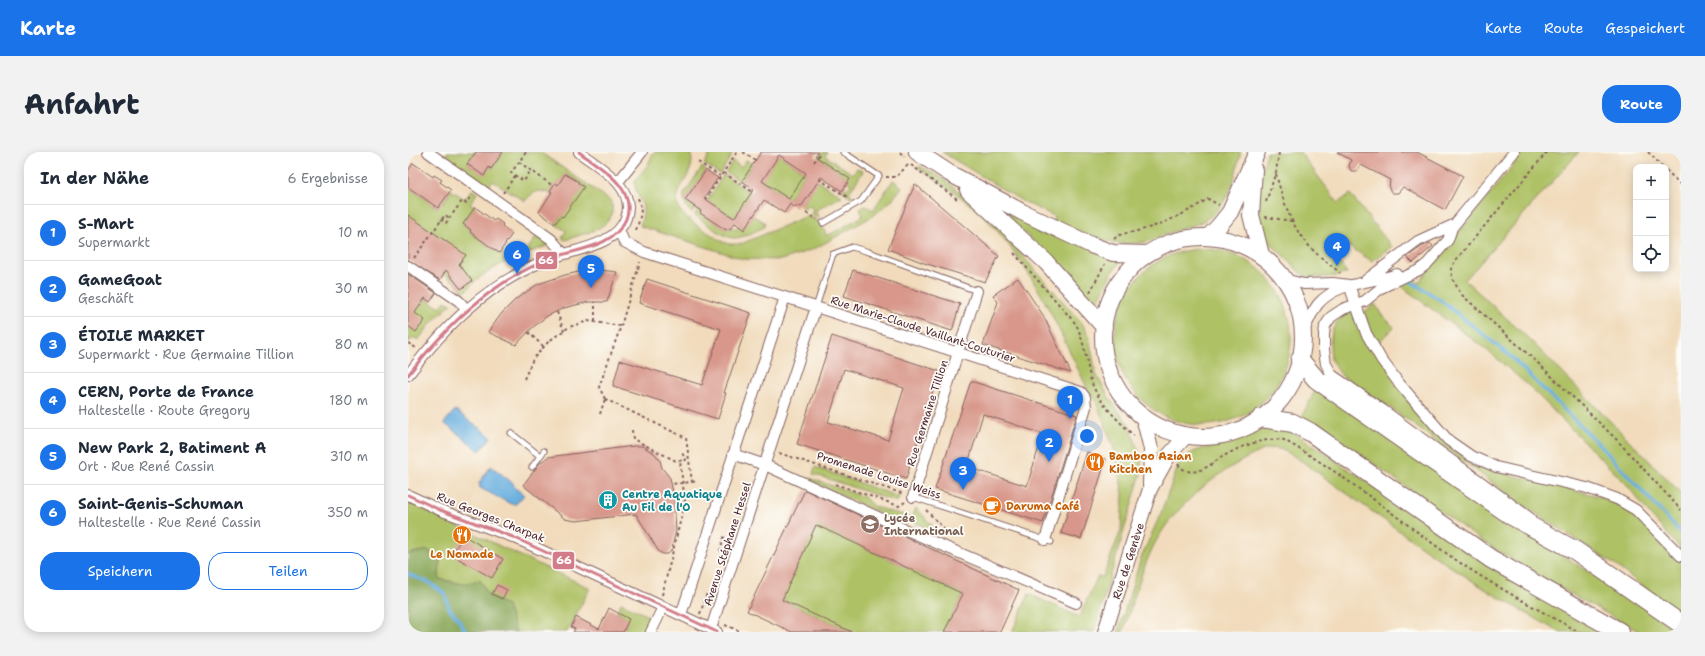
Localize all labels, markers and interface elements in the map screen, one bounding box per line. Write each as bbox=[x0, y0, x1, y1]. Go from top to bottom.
text: Karte bbox=[20, 16, 76, 41]
text: Karte bbox=[1485, 19, 1522, 37]
text: Route bbox=[1544, 19, 1583, 37]
text: Gespeichert bbox=[1605, 19, 1685, 37]
text: Anfahrt bbox=[24, 85, 140, 123]
button: Route bbox=[1602, 85, 1681, 123]
map controls bbox=[1633, 164, 1669, 272]
button: + bbox=[1633, 164, 1669, 200]
text: In der Nähe bbox=[40, 167, 149, 189]
text: 6 Ergebnisse bbox=[288, 170, 368, 187]
button: − bbox=[1633, 200, 1669, 236]
text: S-Mart bbox=[78, 214, 134, 234]
text: 1 bbox=[50, 224, 56, 241]
text: 10 m bbox=[338, 224, 368, 241]
pin: 4 bbox=[1324, 233, 1350, 266]
text: Supermarkt bbox=[78, 234, 150, 251]
button: locate bbox=[1633, 236, 1669, 272]
pin: 6 bbox=[504, 241, 530, 274]
line badge: 66 bbox=[535, 251, 558, 270]
text: 66 bbox=[538, 253, 554, 268]
pin: 5 bbox=[578, 255, 604, 288]
text: GameGoat bbox=[78, 270, 162, 290]
text: 2 bbox=[48, 280, 58, 297]
text: 30 m bbox=[334, 280, 368, 297]
text: Geschäft bbox=[78, 290, 134, 307]
street label: Rue Marie-Claude Vaillant-Couturier bbox=[829, 292, 1017, 366]
text: ÉTOILE MARKET bbox=[78, 326, 205, 346]
text: 3 bbox=[48, 336, 58, 353]
text: 80 m bbox=[334, 336, 368, 353]
text: Supermarkt · Rue Germaine Tillion bbox=[78, 346, 294, 363]
street label: Rue Germaine Tillion bbox=[903, 358, 952, 468]
text: CERN, Porte de France bbox=[78, 382, 254, 402]
pin: 1 bbox=[1057, 386, 1083, 419]
text: 4 bbox=[48, 392, 58, 409]
text: 180 m bbox=[329, 392, 368, 409]
text: Haltestelle · Route Gregory bbox=[78, 402, 250, 419]
your location bbox=[1077, 426, 1097, 446]
pin: 2 bbox=[1036, 429, 1062, 462]
text: New Park 2, Batiment A bbox=[78, 438, 266, 458]
text: 5 bbox=[49, 448, 57, 465]
text: 310 m bbox=[330, 448, 368, 465]
street label: Promenade Louise Weiss bbox=[815, 448, 943, 503]
place label: Bamboo Azian Kitchen bbox=[1109, 449, 1192, 477]
restaurant icon: Bamboo Azian Kitchen bbox=[1084, 451, 1106, 473]
pin: 3 bbox=[950, 457, 976, 490]
text: Ort · Rue René Cassin bbox=[78, 458, 214, 475]
street label: Avenue Stéphane Hessel bbox=[700, 480, 755, 608]
place label: Centre Aquatique Au Fil de l'O bbox=[622, 487, 723, 515]
street label: Rue Georges Charpak bbox=[434, 489, 547, 546]
building icon: Centre Aquatique Au Fil de l'O bbox=[597, 489, 619, 511]
text: Saint-Genis-Schuman bbox=[78, 494, 244, 514]
cafe icon: Daruma Café bbox=[981, 495, 1003, 517]
place label: Daruma Café bbox=[1006, 499, 1080, 514]
text: 6 bbox=[48, 504, 58, 521]
text: 350 m bbox=[327, 504, 368, 521]
place label: Lycée International bbox=[884, 511, 964, 539]
school or university icon: Lycée International bbox=[859, 513, 881, 535]
text: Haltestelle · Rue René Cassin bbox=[78, 514, 261, 531]
street label: Rue de Genève bbox=[1109, 521, 1148, 601]
restaurant icon: Le Nomade bbox=[451, 524, 473, 546]
place label: Le Nomade bbox=[430, 547, 494, 562]
line badge: 66 bbox=[552, 551, 575, 570]
button: Speichern bbox=[40, 552, 200, 590]
button: Teilen bbox=[208, 552, 368, 590]
text: 66 bbox=[556, 553, 572, 568]

